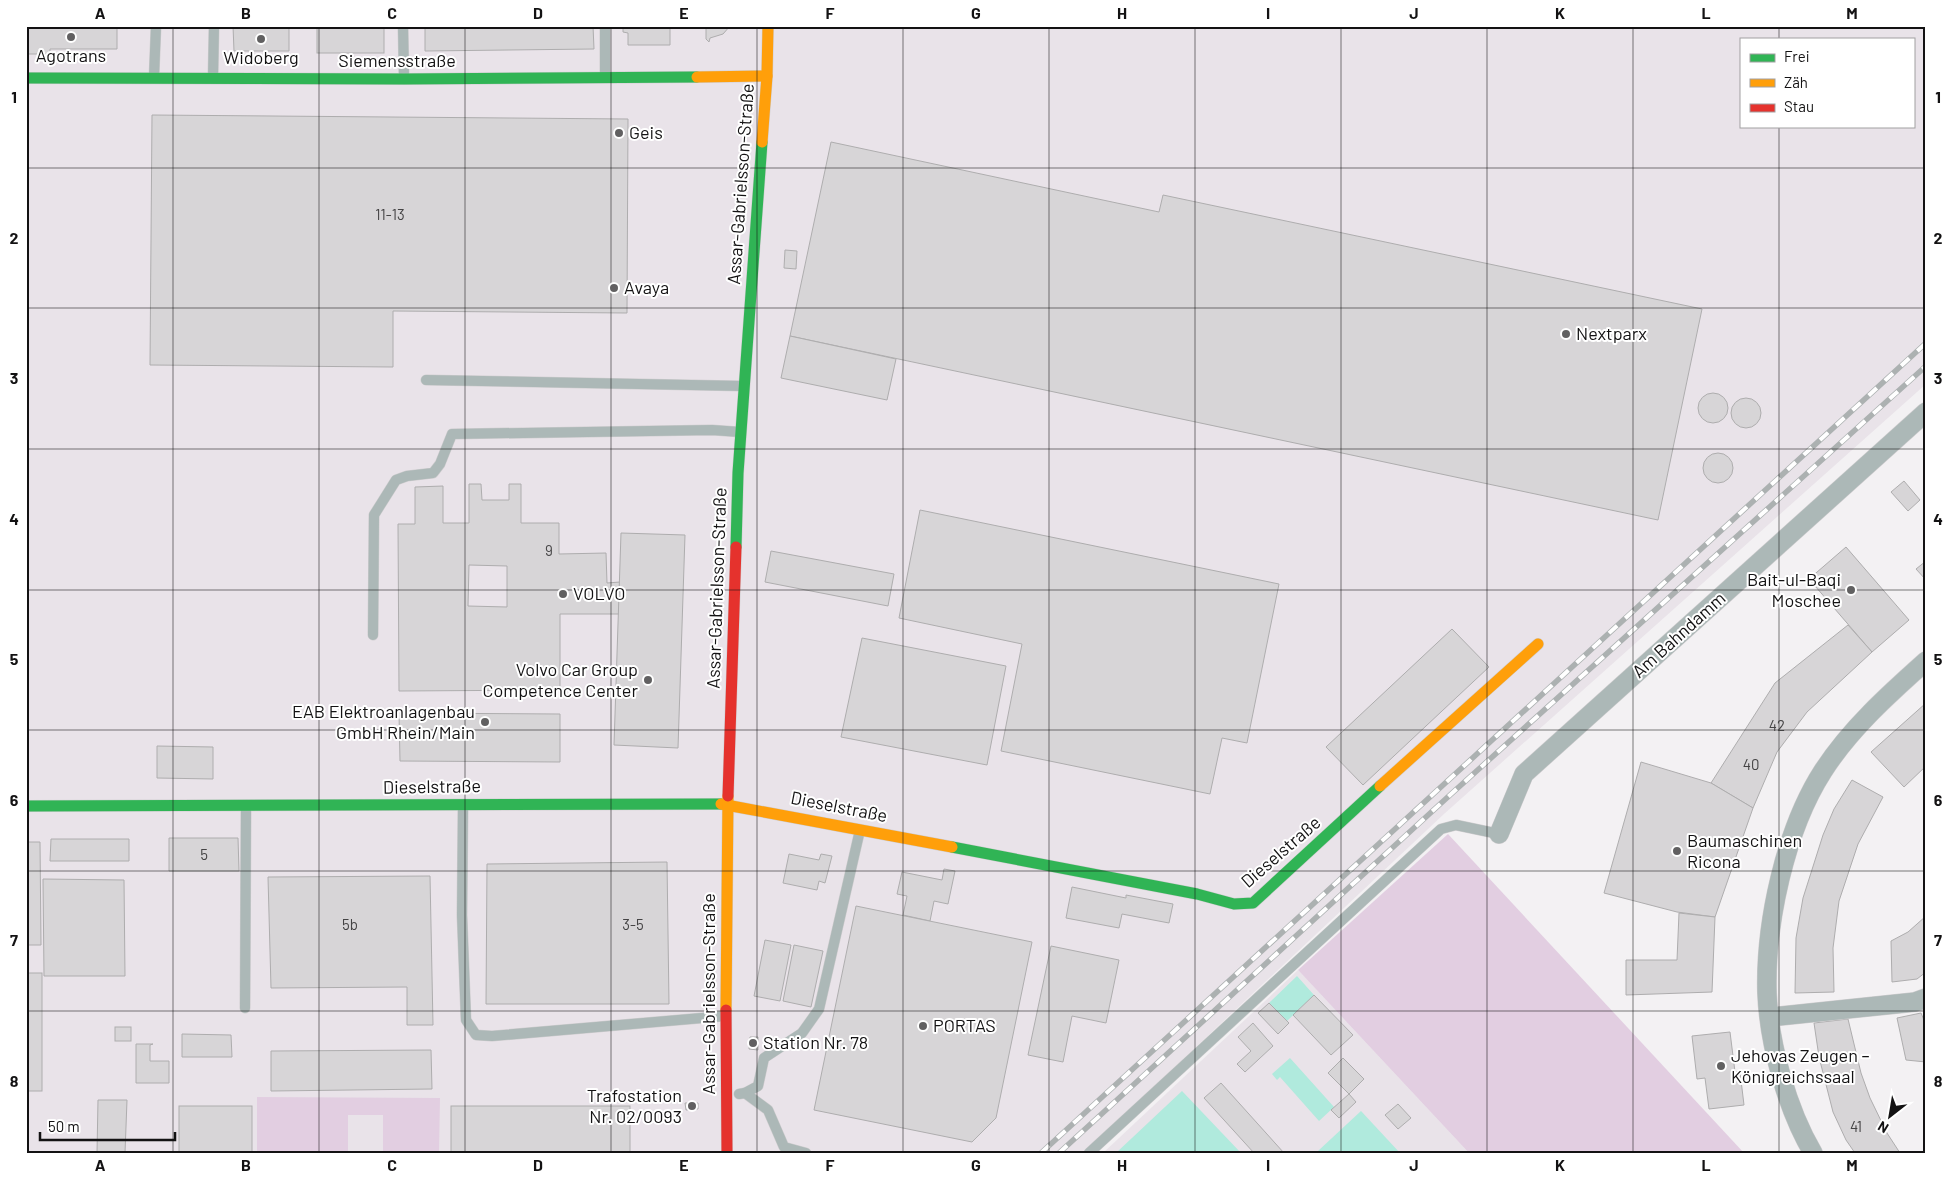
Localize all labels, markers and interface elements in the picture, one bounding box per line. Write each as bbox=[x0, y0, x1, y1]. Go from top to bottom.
text: A bbox=[95, 3, 106, 22]
text: B bbox=[241, 3, 251, 22]
text: C bbox=[387, 3, 397, 22]
text: D bbox=[533, 3, 543, 22]
text: E bbox=[679, 3, 689, 22]
text: F bbox=[826, 3, 835, 22]
text: G bbox=[971, 3, 981, 22]
text: H bbox=[1117, 3, 1127, 22]
text: I bbox=[1266, 3, 1270, 22]
text: J bbox=[1409, 3, 1419, 22]
text: K bbox=[1555, 3, 1565, 22]
text: L bbox=[1701, 3, 1711, 22]
text: M bbox=[1846, 3, 1858, 22]
marker: Agotrans bbox=[65, 31, 77, 43]
marker: Widoberg bbox=[255, 33, 267, 45]
legend bbox=[1740, 38, 1914, 128]
place label: Agotrans bbox=[36, 44, 106, 66]
place label: Widoberg bbox=[223, 46, 299, 68]
text: Frei bbox=[1784, 47, 1810, 65]
street label: Siemensstraße bbox=[338, 49, 456, 71]
text: Zäh bbox=[1784, 73, 1808, 91]
street label: Assar-Gabrielsson-Straße bbox=[722, 83, 758, 285]
text: 1 bbox=[11, 87, 17, 106]
text: 1 bbox=[1935, 87, 1941, 106]
text: Stau bbox=[1784, 97, 1814, 115]
place label: Geis bbox=[629, 121, 663, 143]
marker: Geis bbox=[613, 127, 625, 139]
house number: 11-13 bbox=[375, 205, 405, 223]
text: 2 bbox=[10, 228, 19, 247]
text: 2 bbox=[1934, 228, 1943, 247]
place label: Avaya bbox=[624, 276, 669, 298]
marker: Avaya bbox=[608, 282, 620, 294]
place label: Nextparx bbox=[1576, 322, 1647, 344]
marker: Nextparx bbox=[1560, 328, 1572, 340]
text: 3 bbox=[10, 368, 18, 387]
text: 3 bbox=[1934, 368, 1942, 387]
street label: Assar-Gabrielsson-Straße bbox=[701, 487, 731, 689]
text: 4 bbox=[9, 509, 19, 528]
text: 4 bbox=[1933, 509, 1943, 528]
house number: 9 bbox=[545, 541, 553, 559]
place label: Bait-ul-Baqi Moschee bbox=[1747, 568, 1841, 611]
place label: VOLVO bbox=[573, 582, 626, 604]
marker: Bait-ul-Baqi Moschee bbox=[1845, 584, 1857, 596]
street label: Am Bahndamm bbox=[1627, 587, 1729, 682]
marker: VOLVO bbox=[557, 588, 569, 600]
text: 5 bbox=[10, 649, 19, 668]
text: 5 bbox=[1934, 649, 1943, 668]
place label: Volvo Car Group Competence Center bbox=[483, 658, 638, 701]
marker: Volvo Car Group Competence Center bbox=[642, 674, 654, 686]
place label: EAB Elektroanlagenbau GmbH Rhein/Main bbox=[292, 700, 475, 743]
marker: EAB Elektroanlagenbau GmbH Rhein/Main bbox=[479, 716, 491, 728]
house number: 42 bbox=[1769, 716, 1785, 734]
house number: 40 bbox=[1743, 755, 1759, 773]
street label: Dieselstraße bbox=[383, 774, 481, 798]
street label: Dieselstraße bbox=[789, 786, 889, 826]
text: 6 bbox=[10, 790, 19, 809]
text: 6 bbox=[1934, 790, 1943, 809]
street label: Dieselstraße bbox=[1236, 811, 1325, 892]
place label: Baumaschinen Ricona bbox=[1687, 829, 1802, 872]
house number: 5 bbox=[200, 845, 208, 863]
marker: Baumaschinen Ricona bbox=[1671, 845, 1683, 857]
street label: Assar-Gabrielsson-Straße bbox=[697, 893, 719, 1095]
house number: 5b bbox=[342, 915, 358, 933]
house number: 3-5 bbox=[622, 915, 644, 933]
text: 7 bbox=[10, 930, 18, 949]
text: 7 bbox=[1934, 930, 1942, 949]
place label: PORTAS bbox=[933, 1014, 996, 1036]
marker: PORTAS bbox=[917, 1020, 929, 1032]
place label: Station Nr. 78 bbox=[763, 1031, 868, 1053]
marker: Station Nr. 78 bbox=[747, 1037, 759, 1049]
place label: Jehovas Zeugen – Königreichssaal bbox=[1731, 1044, 1870, 1087]
marker: Jehovas Zeugen – Königreichssaal bbox=[1715, 1060, 1727, 1072]
text: 8 bbox=[10, 1071, 19, 1090]
text: 8 bbox=[1934, 1071, 1943, 1090]
place label: Trafostation Nr. 02/0093 bbox=[587, 1084, 682, 1127]
north arrow bbox=[1864, 1092, 1914, 1142]
marker: Trafostation Nr. 02/0093 bbox=[686, 1100, 698, 1112]
scale bar bbox=[40, 1109, 175, 1141]
text: 50 m bbox=[48, 1117, 80, 1135]
house number: 41 bbox=[1850, 1117, 1862, 1135]
text: N bbox=[1875, 1118, 1891, 1137]
text: A bbox=[95, 1155, 106, 1174]
text: B bbox=[241, 1155, 251, 1174]
text: C bbox=[387, 1155, 397, 1174]
text: D bbox=[533, 1155, 543, 1174]
text: E bbox=[679, 1155, 689, 1174]
text: F bbox=[826, 1155, 835, 1174]
text: G bbox=[971, 1155, 981, 1174]
text: H bbox=[1117, 1155, 1127, 1174]
text: I bbox=[1266, 1155, 1270, 1174]
text: J bbox=[1409, 1155, 1419, 1174]
text: K bbox=[1555, 1155, 1565, 1174]
text: L bbox=[1701, 1155, 1711, 1174]
text: M bbox=[1846, 1155, 1858, 1174]

